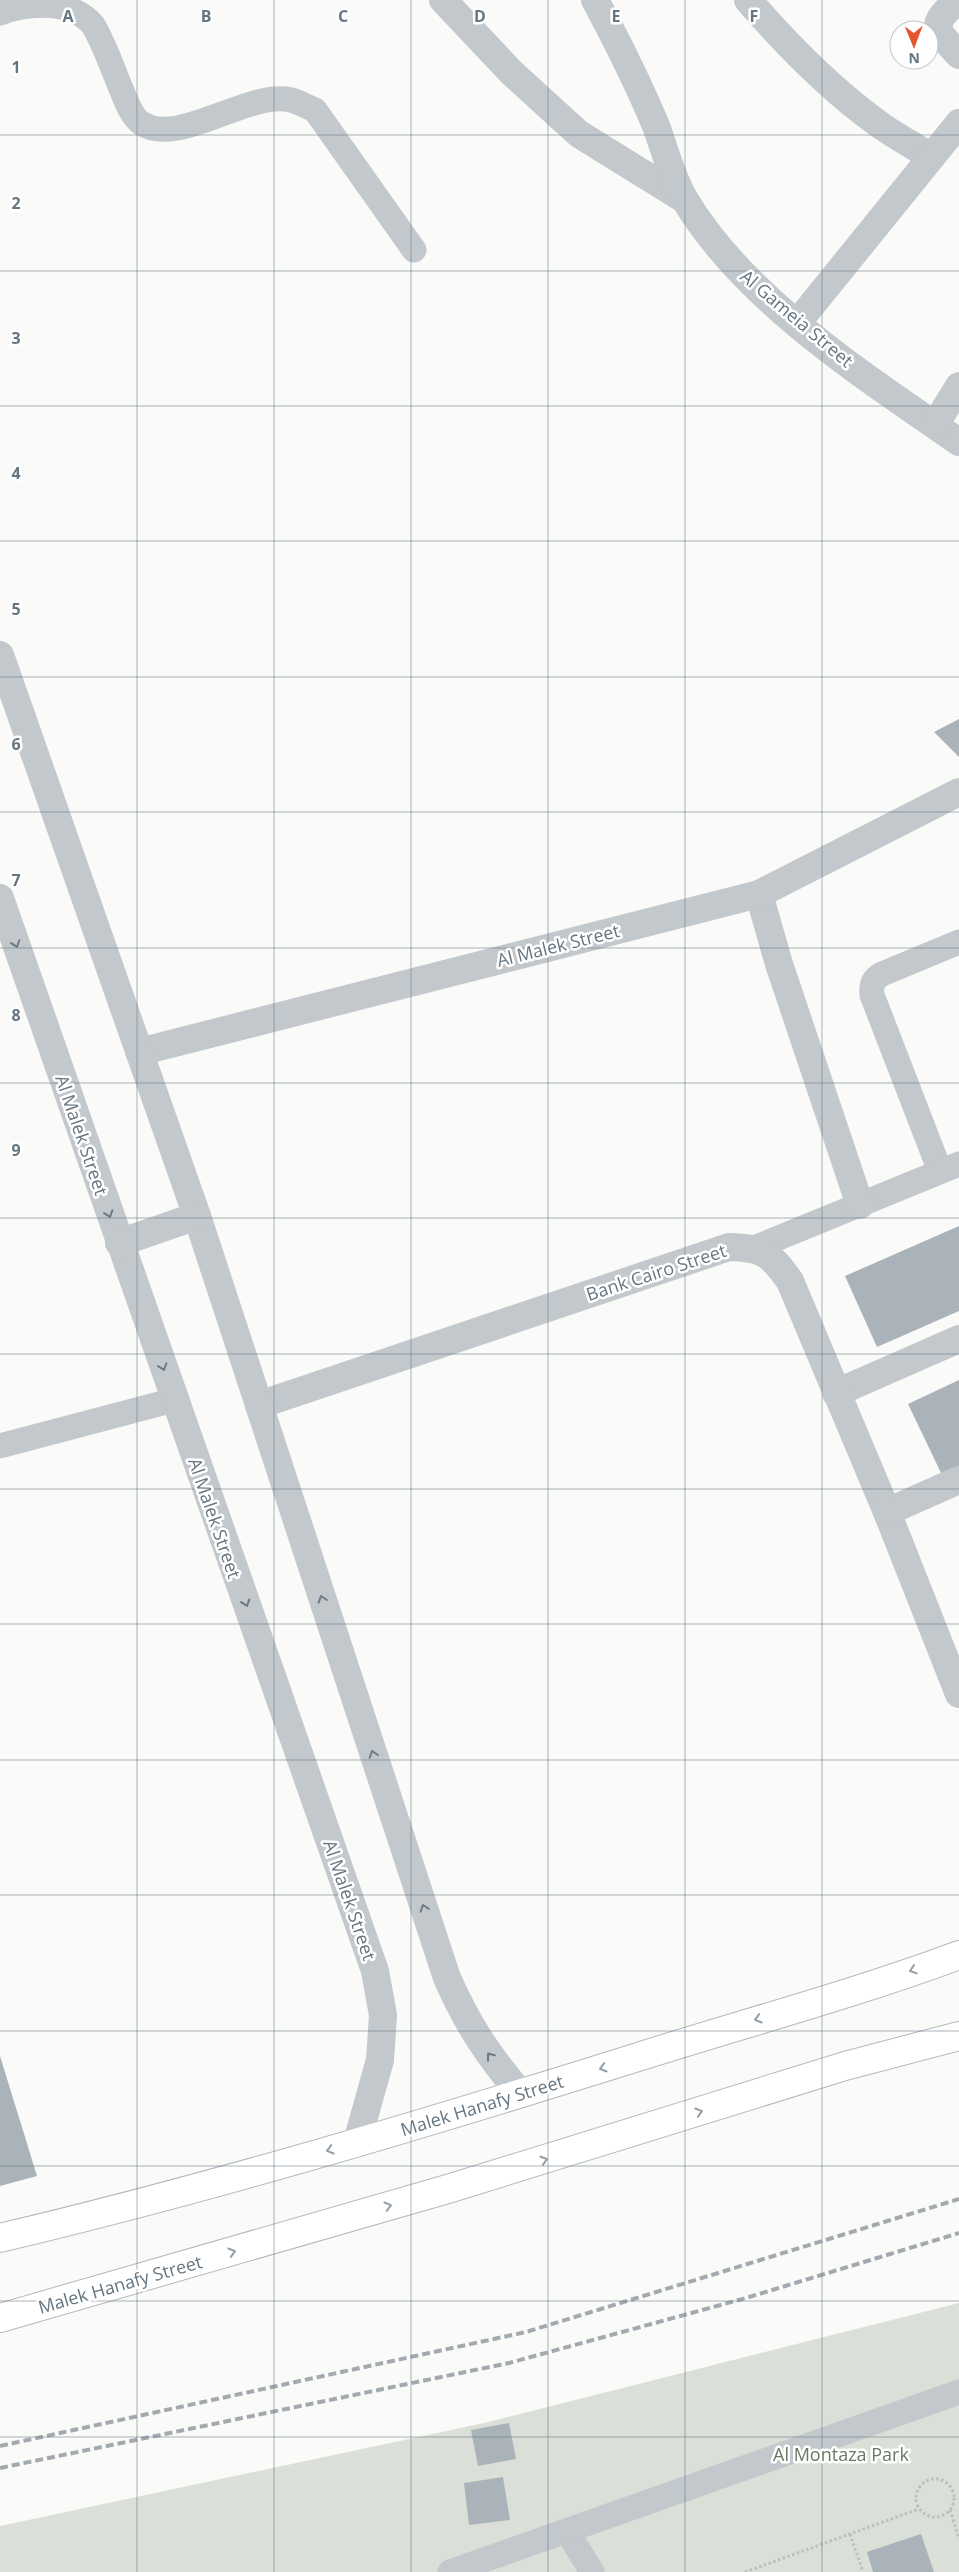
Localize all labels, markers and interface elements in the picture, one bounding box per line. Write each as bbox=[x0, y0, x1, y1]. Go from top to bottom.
text: A bbox=[62, 5, 74, 27]
text: B bbox=[201, 5, 211, 27]
text: C bbox=[338, 5, 348, 27]
text: D bbox=[474, 5, 486, 27]
text: E bbox=[612, 5, 621, 27]
text: F bbox=[750, 5, 758, 27]
north arrow bbox=[889, 20, 939, 70]
text: N bbox=[908, 49, 920, 68]
text: 1 bbox=[11, 56, 21, 78]
text: 2 bbox=[11, 192, 21, 214]
street label: Al Gameia Street bbox=[736, 264, 858, 372]
text: 3 bbox=[11, 327, 21, 349]
text: 4 bbox=[11, 462, 21, 484]
text: 5 bbox=[11, 598, 21, 620]
text: 6 bbox=[11, 733, 21, 755]
text: 7 bbox=[11, 869, 21, 891]
street label: Al Malek Street bbox=[494, 918, 622, 972]
one-way arrow bbox=[10, 940, 20, 948]
text: 8 bbox=[11, 1004, 21, 1026]
street label: Al Malek Street bbox=[50, 1072, 114, 1198]
text: 9 bbox=[11, 1139, 21, 1161]
one-way arrow bbox=[103, 1209, 113, 1217]
street label: Bank Cairo Street bbox=[583, 1238, 729, 1306]
one-way arrow bbox=[157, 1362, 167, 1371]
street label: Al Malek Street bbox=[183, 1455, 247, 1581]
one-way arrow bbox=[318, 1596, 328, 1604]
one-way arrow bbox=[240, 1598, 250, 1607]
one-way arrow bbox=[369, 1750, 379, 1759]
street label: Al Malek Street bbox=[318, 1837, 382, 1963]
one-way arrow bbox=[420, 1905, 430, 1913]
one-way arrow bbox=[909, 1964, 917, 1974]
one-way arrow bbox=[754, 2014, 762, 2024]
one-way arrow bbox=[487, 2053, 495, 2062]
one-way arrow bbox=[599, 2062, 607, 2072]
street label: Malek Hanafy Street bbox=[398, 2069, 566, 2141]
one-way arrow bbox=[694, 2107, 702, 2117]
one-way arrow bbox=[326, 2144, 334, 2154]
one-way arrow bbox=[539, 2155, 547, 2165]
one-way arrow bbox=[383, 2202, 392, 2212]
one-way arrow bbox=[227, 2247, 235, 2257]
street label: Malek Hanafy Street bbox=[35, 2249, 205, 2319]
park label: Al Montaza Park bbox=[773, 2442, 909, 2466]

